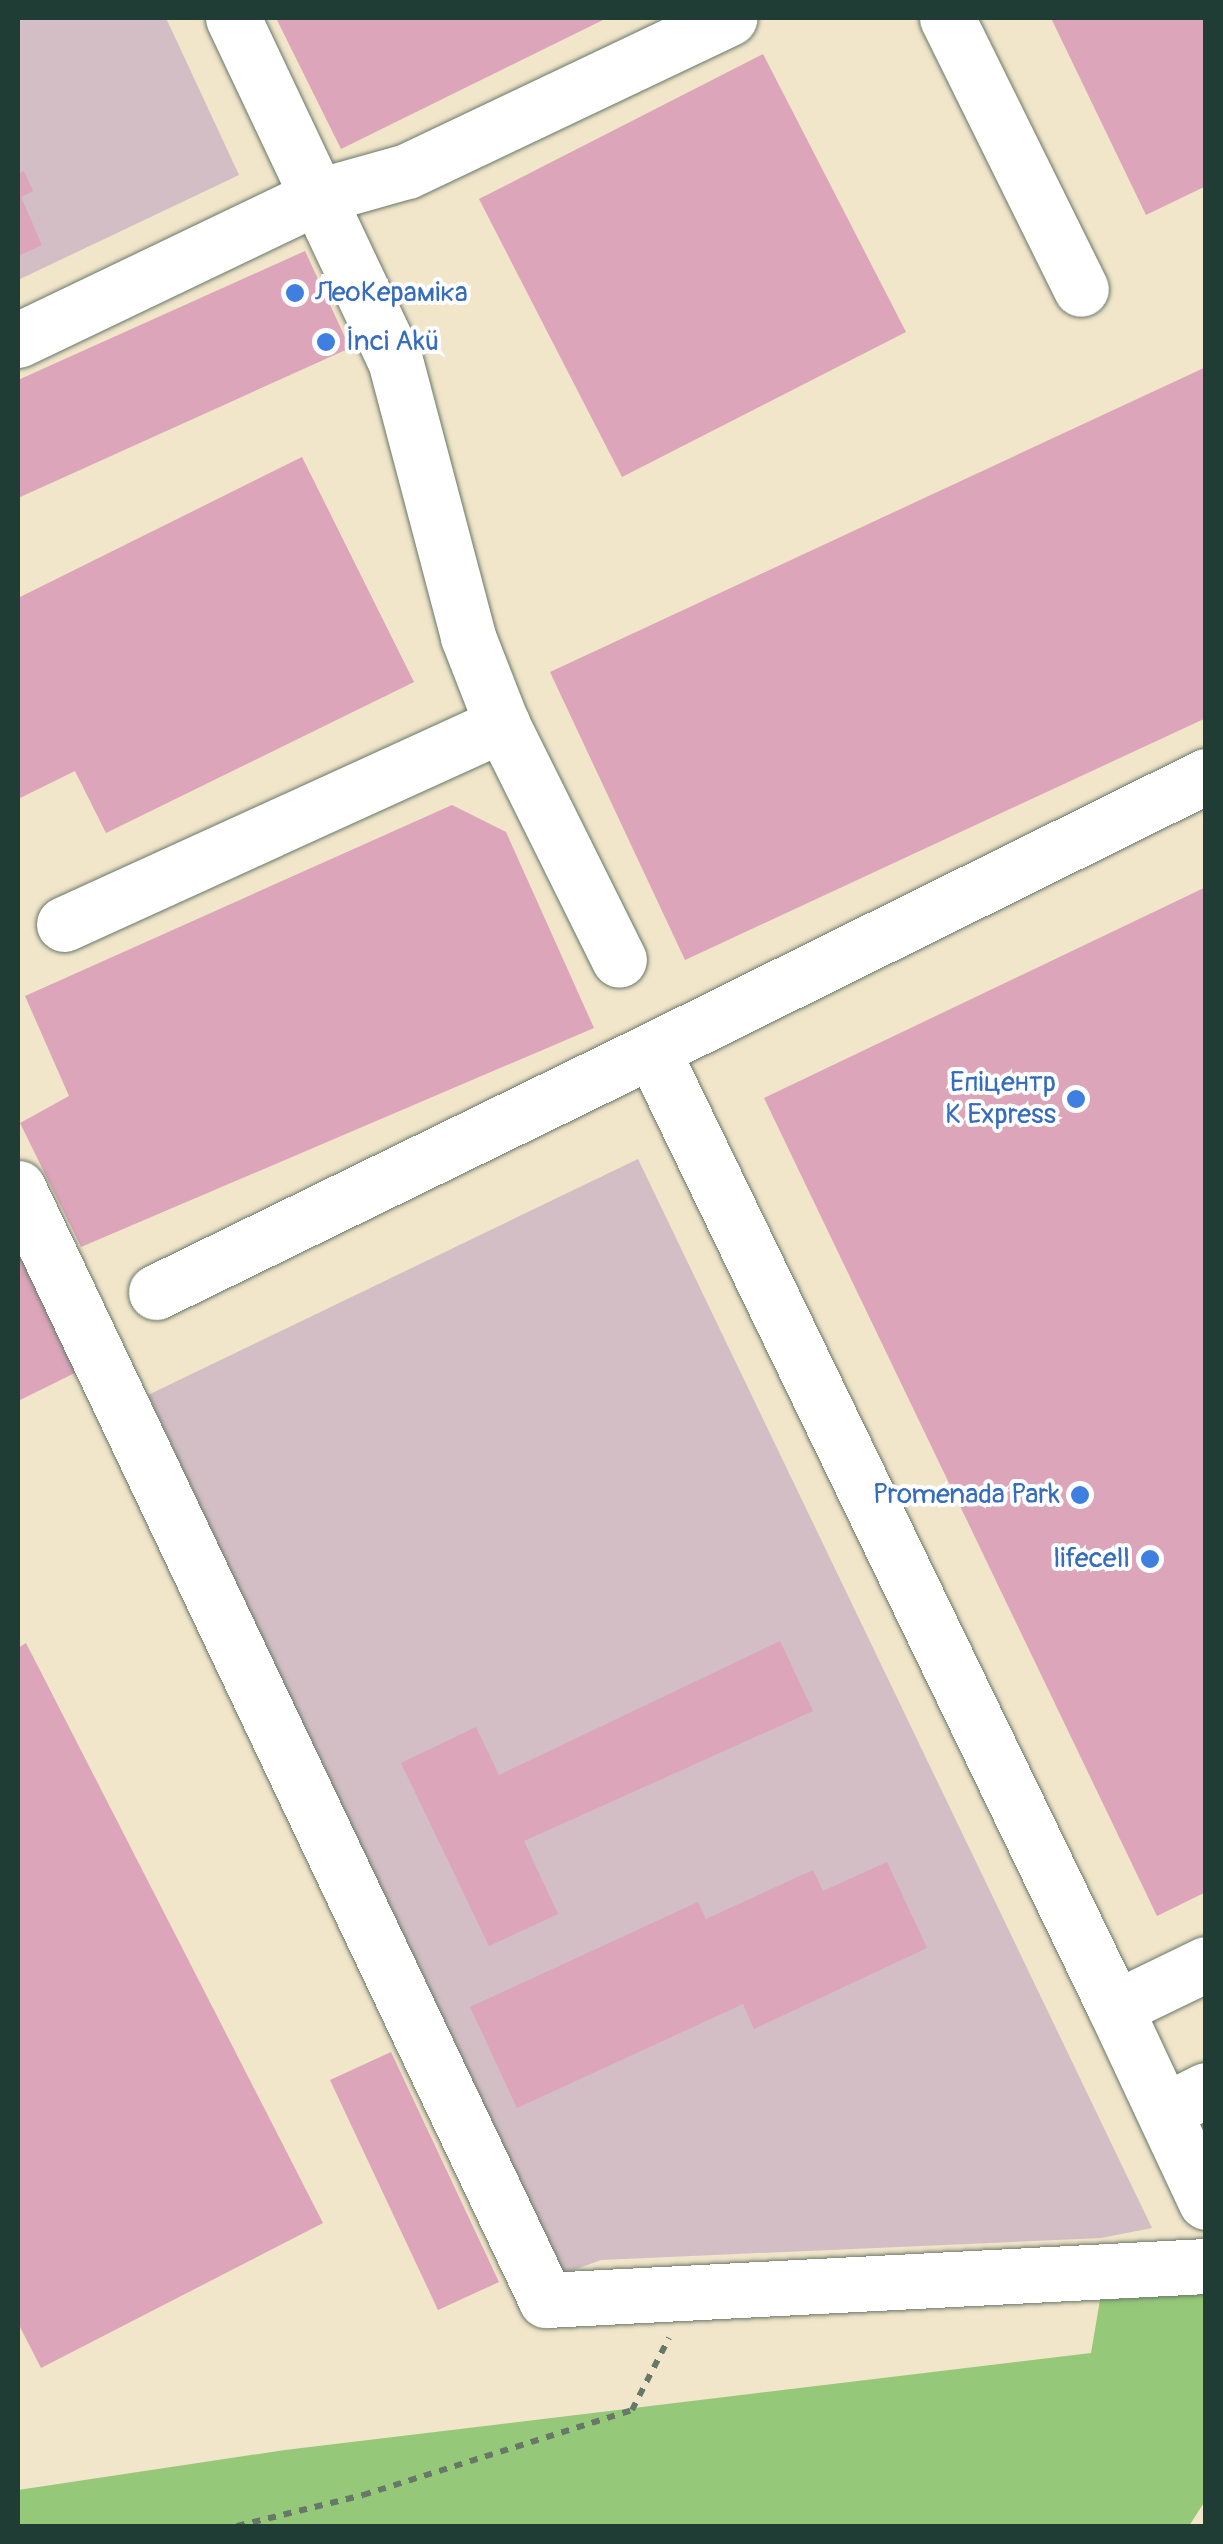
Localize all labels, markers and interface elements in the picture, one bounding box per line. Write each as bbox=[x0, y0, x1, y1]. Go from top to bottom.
place label: ЛеоКераміка bbox=[315, 276, 468, 310]
marker: ЛеоКераміка bbox=[284, 282, 306, 304]
place label: İnci Akü bbox=[346, 325, 439, 359]
marker: İnci Akü bbox=[315, 331, 337, 353]
place label: Епіцентр К Express bbox=[945, 1066, 1056, 1132]
marker: Епіцентр К Express bbox=[1065, 1088, 1087, 1110]
place label: Promenada Park bbox=[873, 1478, 1060, 1512]
marker: Promenada Park bbox=[1069, 1484, 1091, 1506]
place label: lifecell bbox=[1054, 1542, 1130, 1576]
marker: lifecell bbox=[1139, 1548, 1161, 1570]

